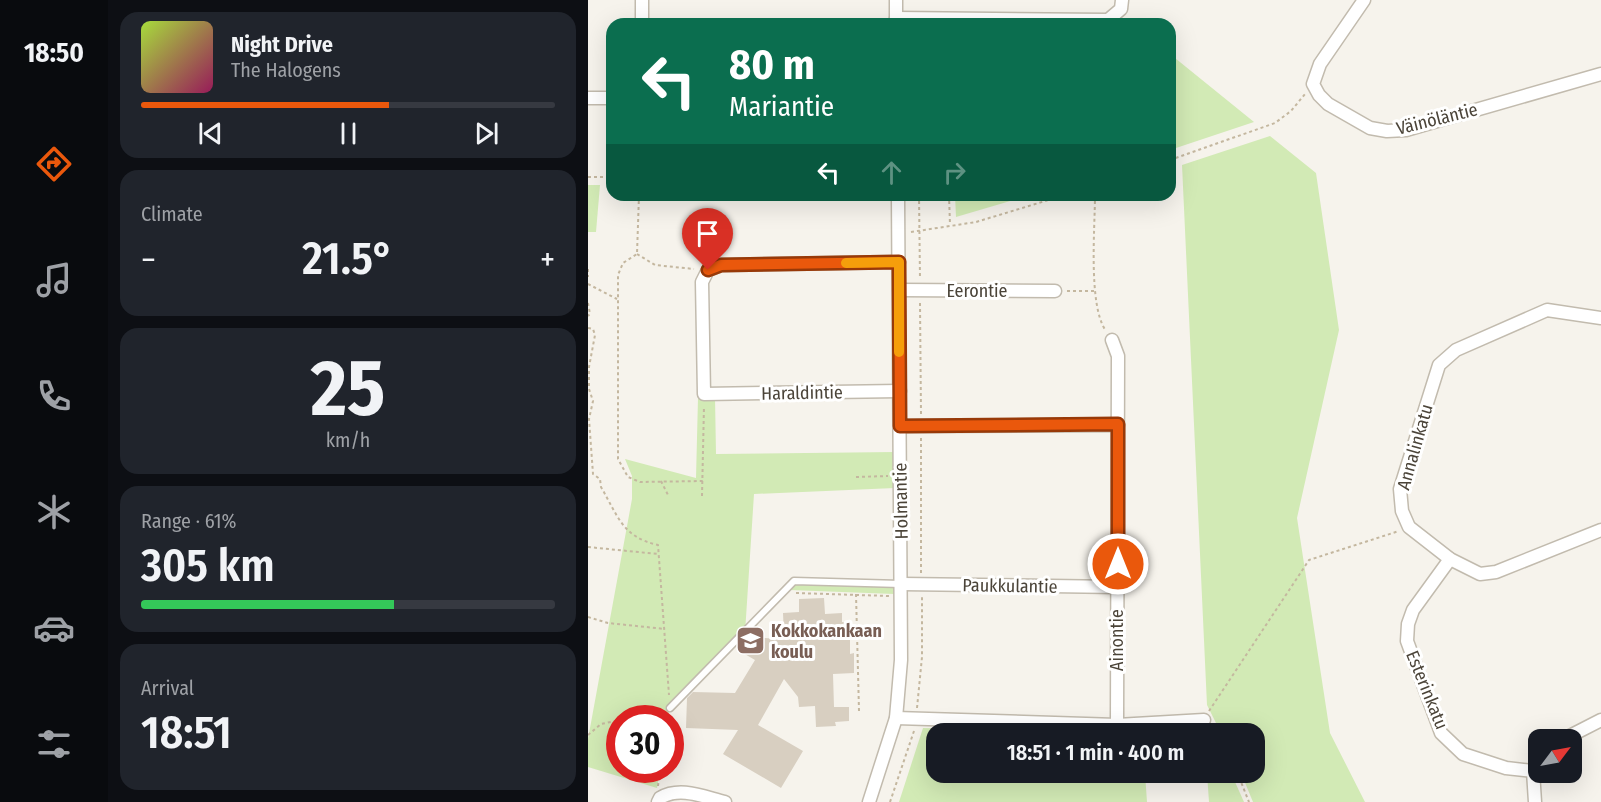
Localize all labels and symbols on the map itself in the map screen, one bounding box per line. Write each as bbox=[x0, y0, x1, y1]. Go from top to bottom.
street label: Väinöläntie bbox=[1394, 98, 1480, 140]
pin bbox=[682, 208, 733, 270]
street label: Eerontie bbox=[946, 280, 1008, 302]
street label: Haraldintie bbox=[761, 381, 843, 405]
street label: Annalinkatu bbox=[1392, 402, 1438, 492]
street label: Holmantie bbox=[889, 462, 913, 539]
position arrow bbox=[1086, 532, 1150, 596]
street label: Paukkulantie bbox=[962, 574, 1058, 598]
street label: Ainontie bbox=[1106, 609, 1128, 671]
place label: Kokkokankaan koulu bbox=[771, 620, 882, 663]
school or university icon: Kokkokankaan koulu bbox=[734, 625, 766, 657]
street label: Esterinkatu bbox=[1401, 647, 1453, 733]
speed limit sign: 30 bbox=[606, 705, 684, 783]
north arrow bbox=[1528, 729, 1582, 783]

